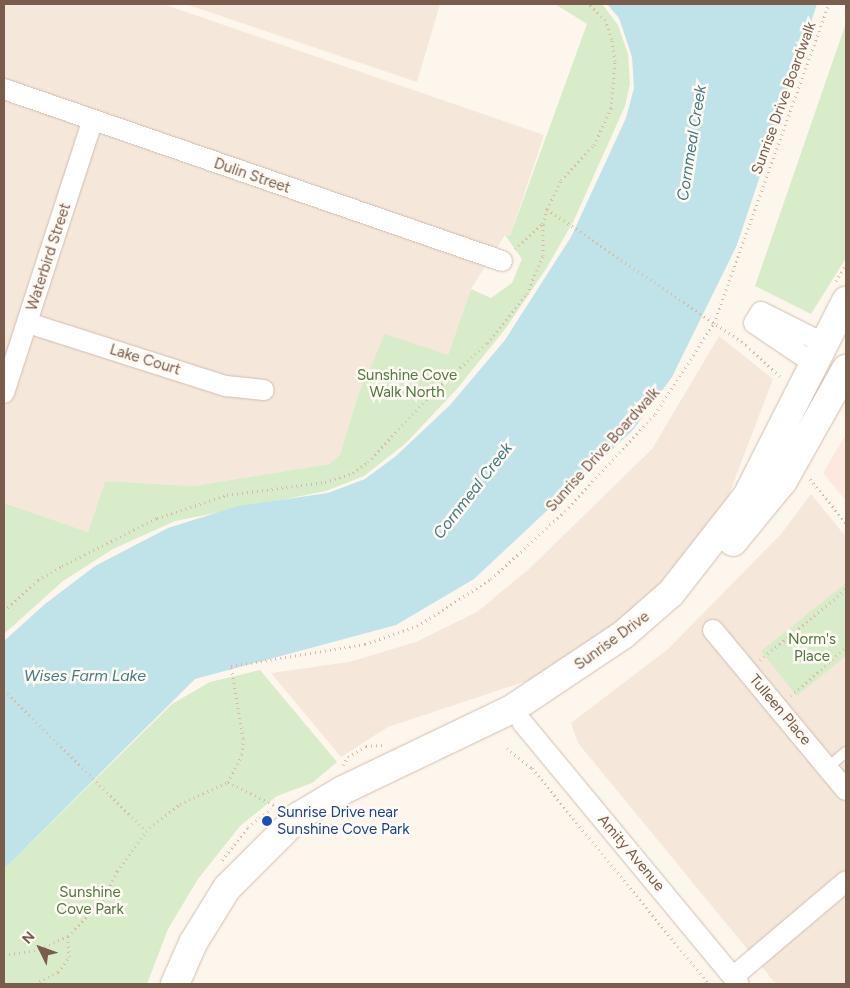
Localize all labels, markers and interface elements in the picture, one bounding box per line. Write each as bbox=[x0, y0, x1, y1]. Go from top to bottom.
street label: Sunrise Drive Boardwalk bbox=[748, 19, 820, 177]
water label: Cornmeal Creek bbox=[673, 84, 711, 202]
street label: Dulin Street bbox=[211, 155, 293, 197]
street label: Waterbird Street bbox=[23, 201, 75, 313]
street label: Lake Court bbox=[107, 341, 183, 379]
park label: Sunshine Cove Walk North bbox=[357, 366, 457, 401]
street label: Sunrise Drive Boardwalk bbox=[542, 384, 664, 516]
water label: Cornmeal Creek bbox=[430, 439, 516, 543]
street label: Sunrise Drive bbox=[571, 608, 653, 674]
park label: Norm's Place bbox=[788, 630, 836, 665]
water label: Wises Farm Lake bbox=[24, 666, 146, 686]
street label: Tulleen Place bbox=[745, 671, 815, 749]
place label: Sunrise Drive near Sunshine Cove Park bbox=[277, 803, 409, 838]
street label: Amity Avenue bbox=[594, 811, 668, 895]
marker: Sunrise Drive near Sunshine Cove Park bbox=[261, 815, 273, 827]
park label: Sunshine Cove Park bbox=[56, 883, 124, 918]
north arrow bbox=[15, 923, 65, 973]
text: N bbox=[19, 928, 38, 947]

